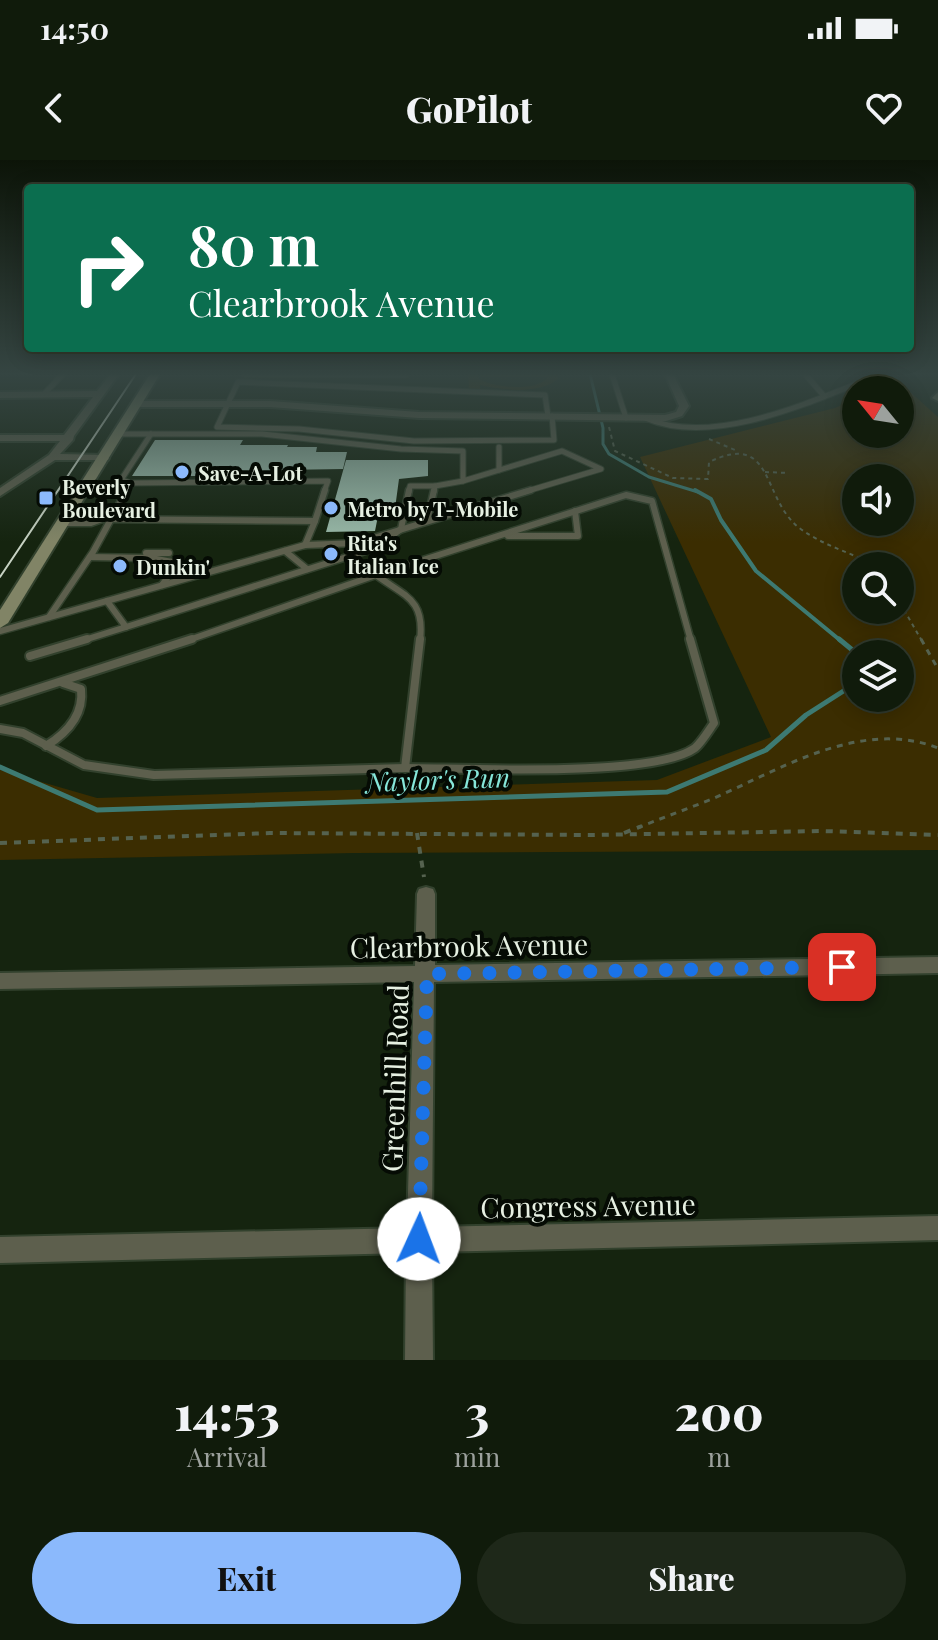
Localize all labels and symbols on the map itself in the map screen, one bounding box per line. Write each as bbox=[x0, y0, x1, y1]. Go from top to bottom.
north arrow bbox=[842, 376, 914, 448]
place label: Save-A-Lot bbox=[198, 459, 303, 486]
marker: Save-A-Lot bbox=[173, 463, 191, 481]
place label: Beverly Boulevard bbox=[62, 473, 156, 523]
marker: Beverly Boulevard bbox=[37, 489, 55, 507]
place label: Metro by T-Mobile bbox=[347, 495, 518, 522]
marker: Metro by T-Mobile bbox=[322, 499, 340, 517]
place label: Rita's Italian Ice bbox=[347, 529, 439, 579]
marker: Rita's Italian Ice bbox=[322, 545, 340, 563]
place label: Dunkin' bbox=[136, 553, 210, 580]
marker: Dunkin' bbox=[111, 557, 129, 575]
water label: Naylor's Run bbox=[363, 759, 511, 799]
street label: Clearbrook Avenue bbox=[349, 924, 589, 966]
pin bbox=[808, 933, 876, 1001]
street label: Greenhill Road bbox=[372, 983, 416, 1173]
street label: Congress Avenue bbox=[480, 1185, 696, 1225]
position arrow bbox=[377, 1197, 461, 1281]

